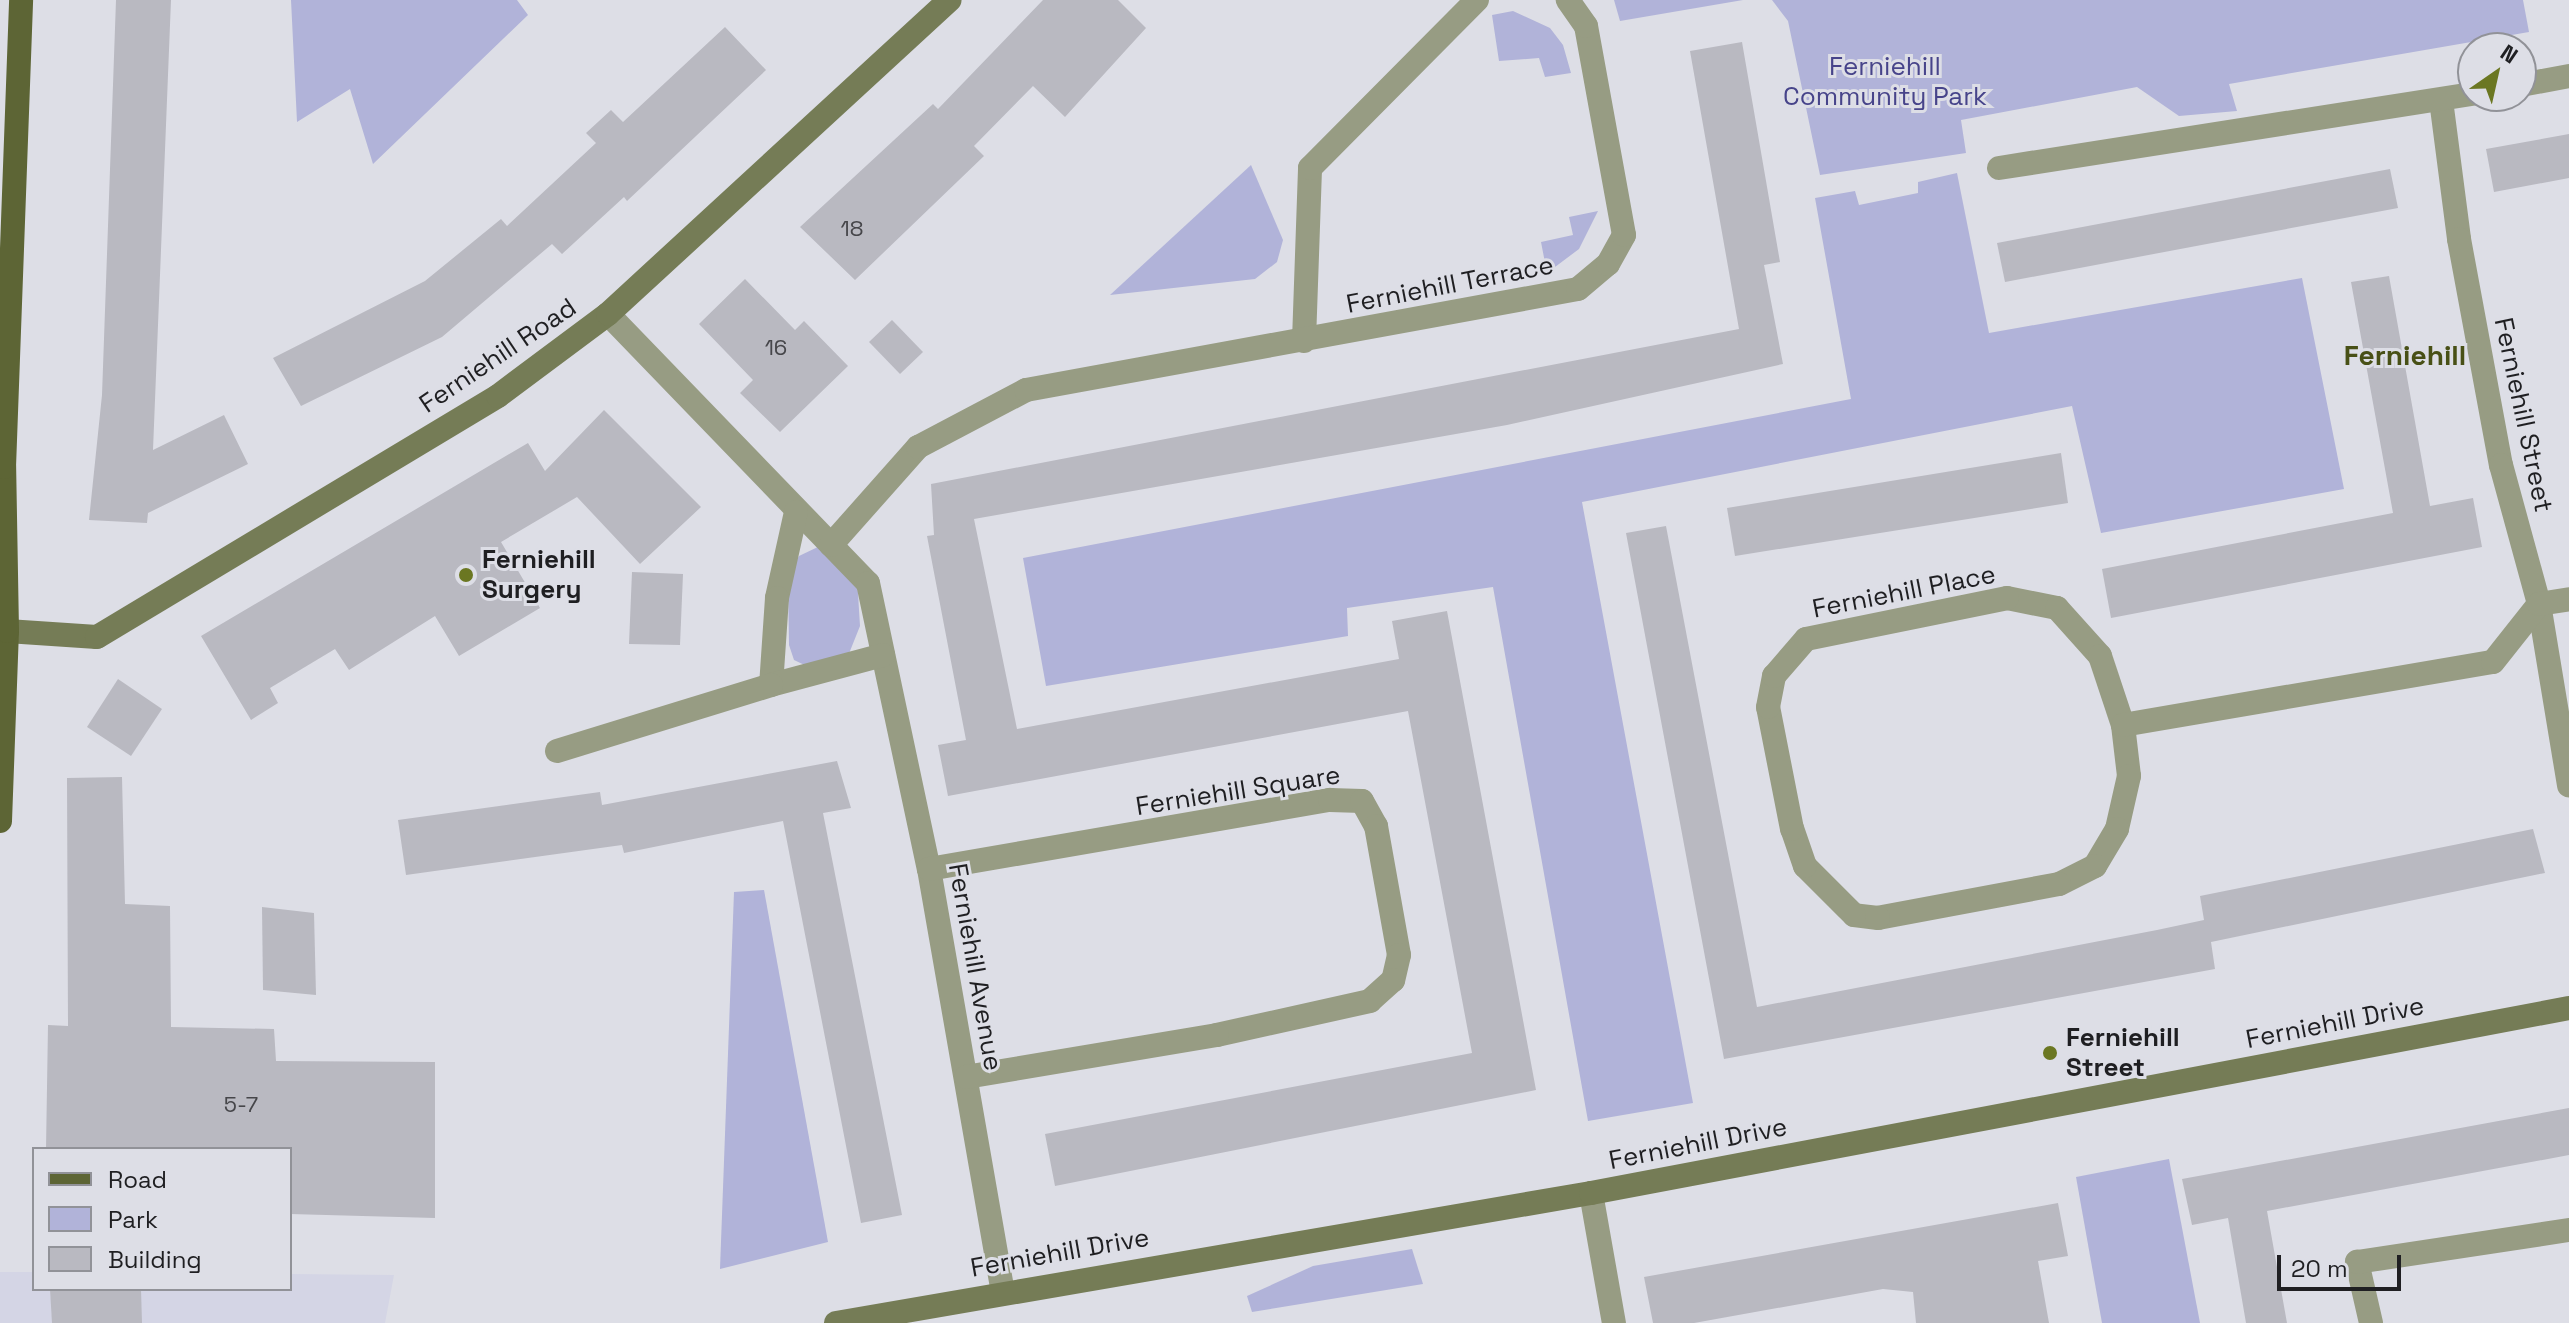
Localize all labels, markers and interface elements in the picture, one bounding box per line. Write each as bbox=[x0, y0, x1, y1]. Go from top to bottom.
north arrow bbox=[2457, 32, 2537, 112]
text: N bbox=[2495, 38, 2523, 69]
park label: Ferniehill Community Park bbox=[1783, 51, 1987, 112]
house number: 18 bbox=[841, 216, 863, 242]
street label: Ferniehill Terrace bbox=[1343, 250, 1557, 320]
street label: Ferniehill Road bbox=[414, 292, 582, 420]
street label: Ferniehill Street bbox=[2487, 315, 2559, 515]
house number: 16 bbox=[765, 335, 787, 361]
district label: Ferniehill bbox=[2344, 338, 2466, 372]
place label: Ferniehill Surgery bbox=[482, 544, 596, 606]
street label: Ferniehill Place bbox=[1810, 559, 1998, 625]
marker: Ferniehill Surgery bbox=[457, 566, 475, 584]
street label: Ferniehill Square bbox=[1133, 759, 1343, 823]
street label: Ferniehill Avenue bbox=[941, 861, 1009, 1073]
street label: Ferniehill Drive bbox=[2243, 990, 2427, 1056]
place label: Ferniehill Street bbox=[2066, 1022, 2180, 1084]
marker: Ferniehill Street bbox=[2041, 1044, 2059, 1062]
house number: 5-7 bbox=[224, 1092, 258, 1118]
street label: Ferniehill Drive bbox=[1606, 1111, 1790, 1177]
legend bbox=[32, 1147, 292, 1291]
text: Road bbox=[108, 1164, 167, 1195]
text: Park bbox=[108, 1204, 158, 1235]
street label: Ferniehill Drive bbox=[968, 1222, 1152, 1284]
scale bar bbox=[2281, 1239, 2405, 1289]
text: Building bbox=[108, 1244, 202, 1275]
text: 20 m bbox=[2291, 1253, 2348, 1284]

